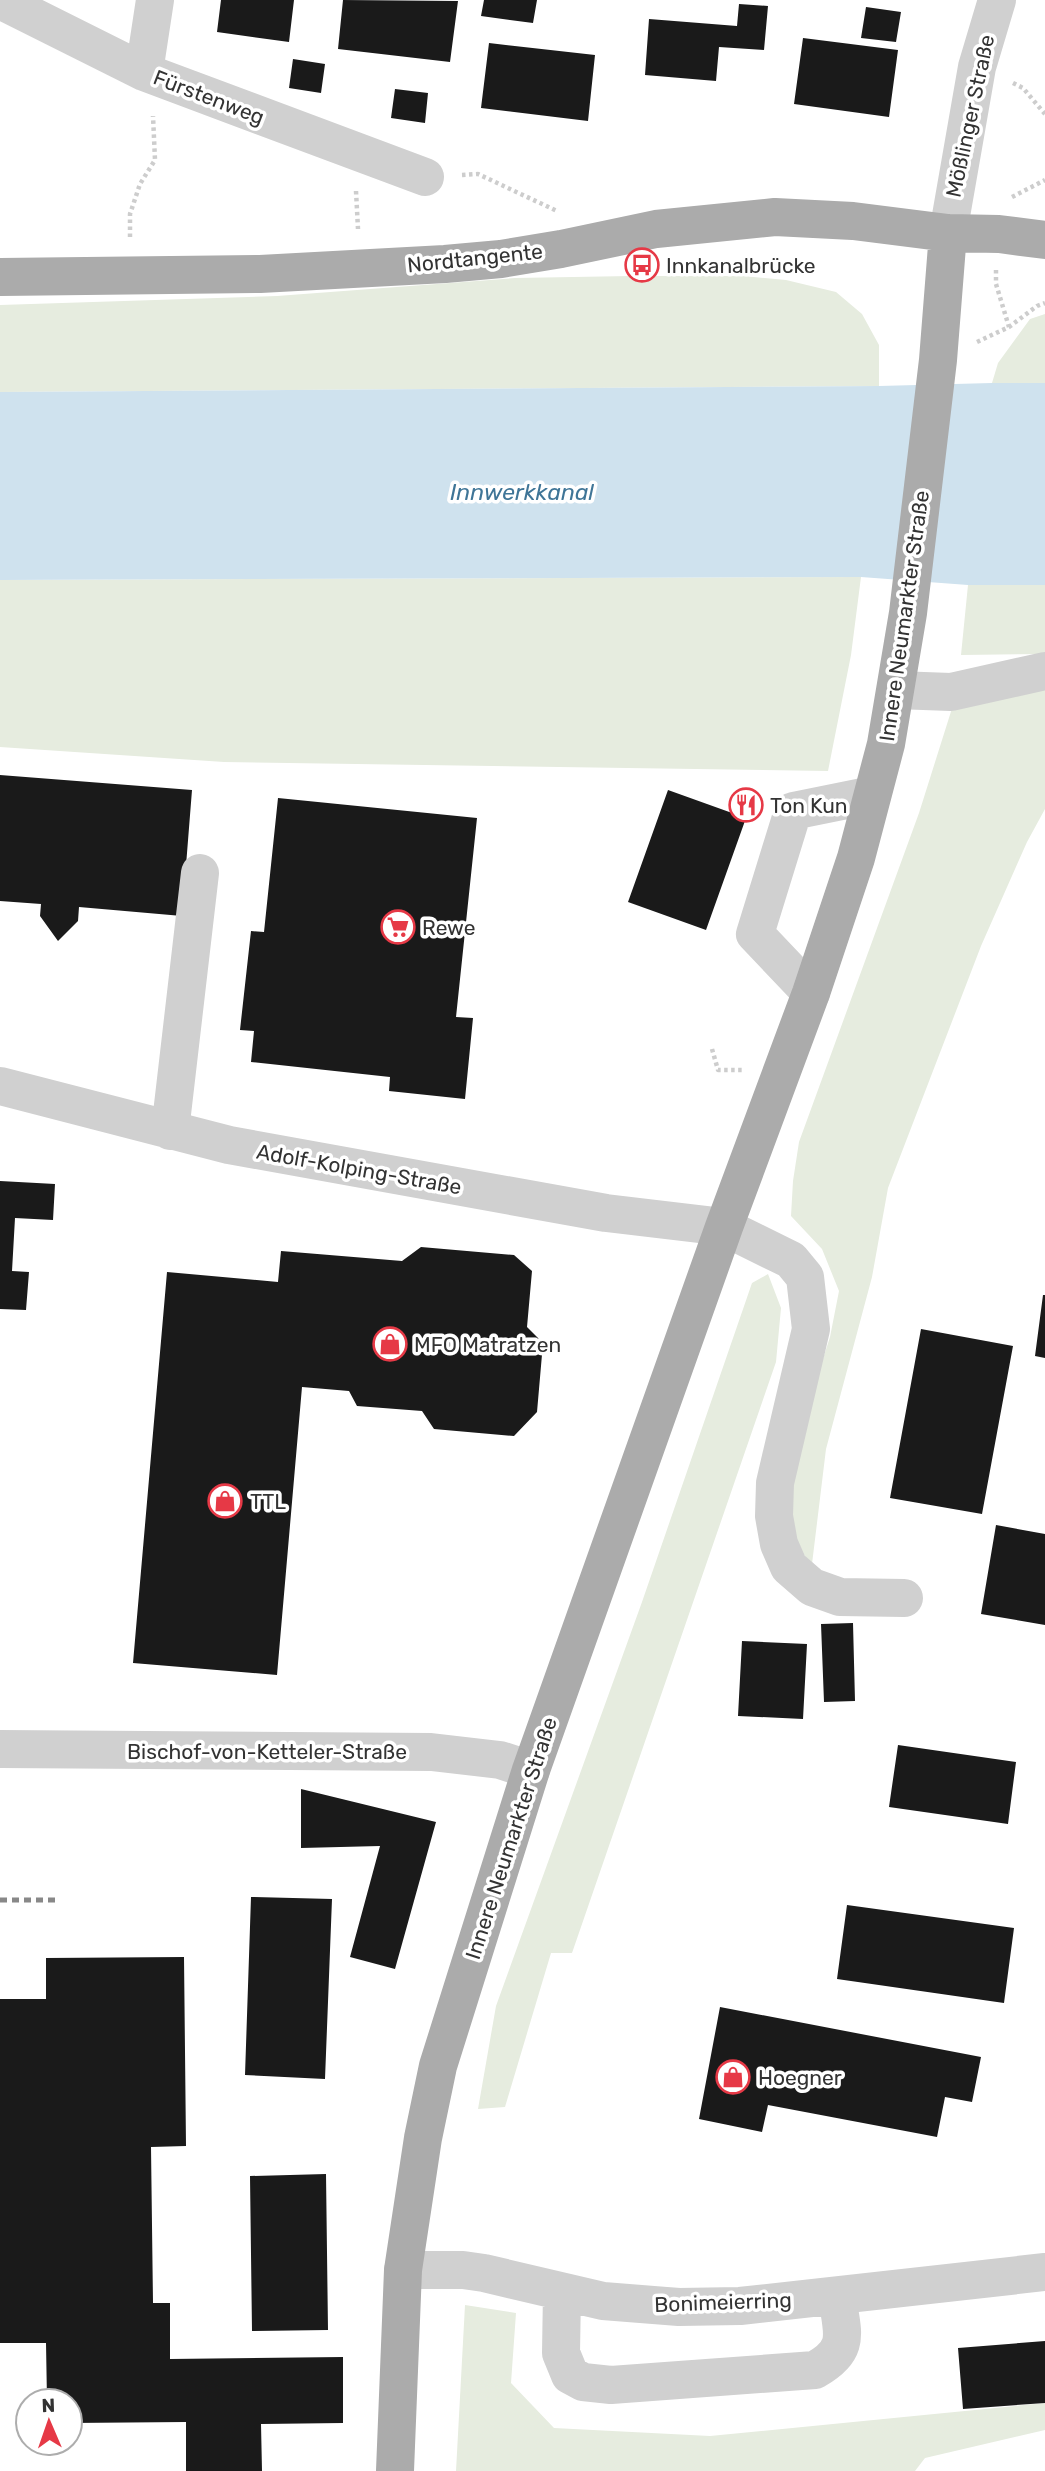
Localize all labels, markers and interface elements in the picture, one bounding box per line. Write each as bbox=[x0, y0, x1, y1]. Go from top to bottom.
street label: Mößlinger Straße bbox=[941, 32, 999, 200]
street label: Fürstenweg bbox=[150, 64, 268, 130]
street label: Nordtangente bbox=[406, 238, 544, 278]
bus stop icon: Innkanalbrücke bbox=[623, 246, 661, 284]
place label: Innkanalbrücke bbox=[666, 253, 816, 278]
water label: Innwerkkanal bbox=[450, 478, 594, 506]
street label: Innere Neumarkter Straße bbox=[874, 489, 934, 743]
restaurant icon: Ton Kun bbox=[727, 786, 765, 824]
place label: Ton Kun bbox=[770, 793, 848, 818]
supermarket icon: Rewe bbox=[379, 908, 417, 946]
place label: Rewe bbox=[422, 915, 475, 940]
street label: Adolf-Kolping-Straße bbox=[255, 1139, 463, 1199]
shop icon: MFO Matratzen bbox=[371, 1325, 409, 1363]
place label: MFO Matratzen bbox=[414, 1332, 561, 1357]
shop icon: TTL bbox=[206, 1482, 244, 1520]
place label: TTL bbox=[250, 1489, 286, 1514]
street label: Innere Neumarkter Straße bbox=[460, 1714, 562, 1962]
street label: Bischof-von-Ketteler-Straße bbox=[127, 1739, 407, 1764]
shop icon: Hoegner bbox=[714, 2058, 752, 2096]
place label: Hoegner bbox=[758, 2065, 842, 2090]
street label: Bonimeierring bbox=[654, 2287, 792, 2317]
north arrow bbox=[14, 2387, 84, 2457]
text: N bbox=[41, 2394, 56, 2417]

